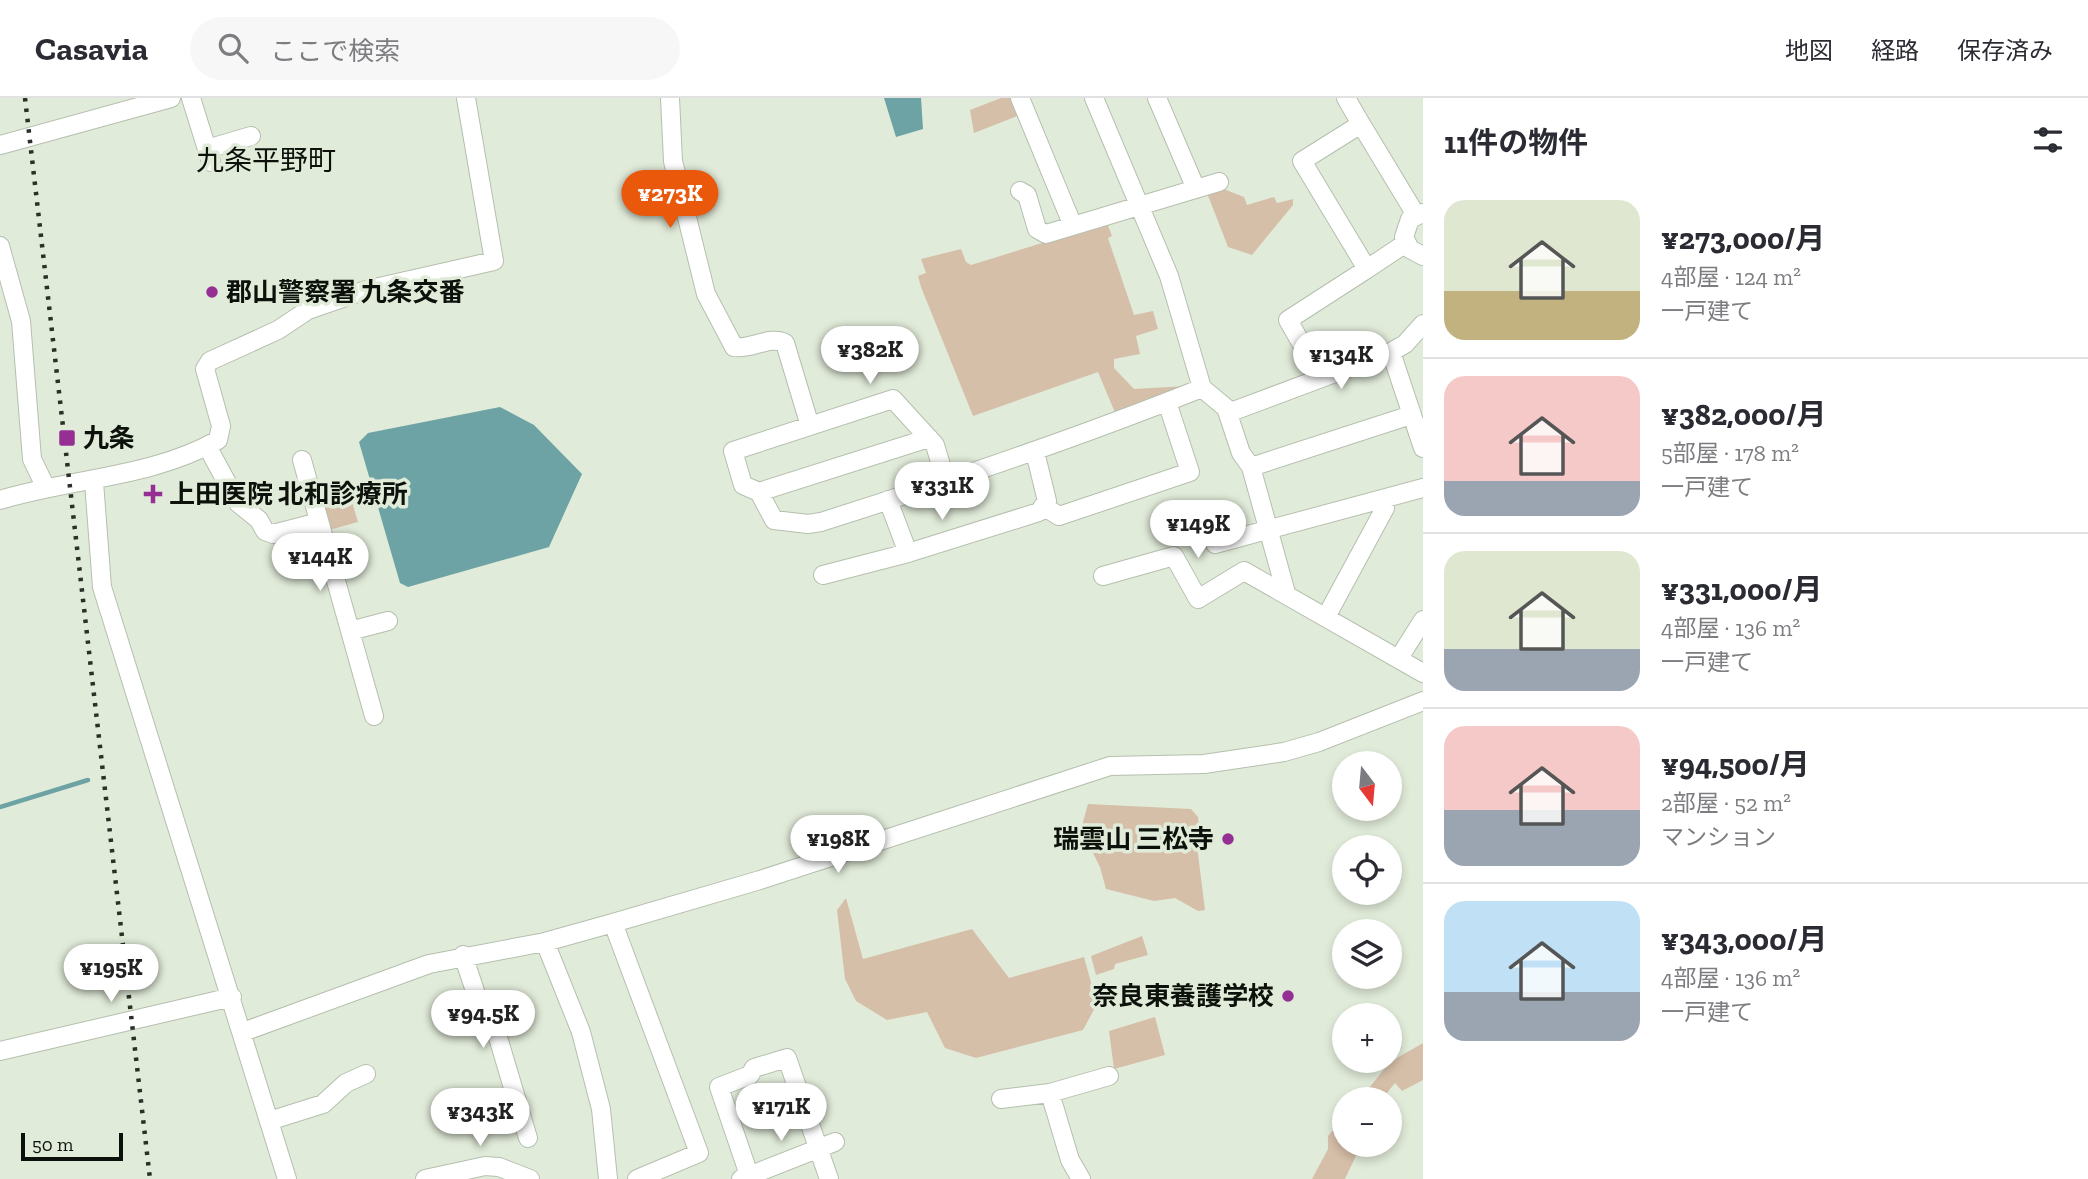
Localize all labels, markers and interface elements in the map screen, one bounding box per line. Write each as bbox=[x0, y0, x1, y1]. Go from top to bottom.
search box bbox=[190, 17, 680, 80]
text: Casavia bbox=[35, 29, 148, 68]
icon: search bbox=[214, 29, 252, 67]
text: ここで検索 bbox=[270, 35, 400, 67]
text: 地図 bbox=[1785, 36, 1833, 65]
text: 経路 bbox=[1871, 36, 1919, 65]
text: 保存済み bbox=[1957, 36, 2053, 65]
icon: filters bbox=[2029, 121, 2067, 159]
text: 11件の物件 bbox=[1444, 125, 1588, 161]
district label: 九条平野町 bbox=[196, 144, 336, 177]
pin: ¥273K bbox=[621, 170, 719, 230]
text: ¥273K bbox=[637, 179, 703, 207]
text: ¥273,000/月 bbox=[1661, 221, 1825, 257]
icon: home bbox=[1500, 228, 1584, 312]
text: 4部屋 · 124 m² bbox=[1661, 263, 1801, 291]
place label: 郡山警察署 九条交番 bbox=[226, 276, 465, 308]
marker: 郡山警察署 九条交番 bbox=[204, 284, 220, 300]
text: 一戸建て bbox=[1661, 297, 1753, 325]
pin: ¥382K bbox=[821, 327, 919, 386]
pin: ¥134K bbox=[1292, 331, 1390, 391]
text: ¥382K bbox=[837, 335, 903, 363]
text: ¥134K bbox=[1309, 340, 1373, 368]
text: ¥382,000/月 bbox=[1661, 397, 1827, 433]
icon: home bbox=[1500, 404, 1584, 488]
place label: 九条 bbox=[83, 422, 135, 454]
marker: 九条 bbox=[57, 428, 77, 448]
text: 5部屋 · 178 m² bbox=[1661, 439, 1799, 467]
pin: ¥331K bbox=[893, 462, 991, 522]
text: ¥331K bbox=[911, 471, 974, 499]
text: 一戸建て bbox=[1661, 473, 1753, 501]
place label: 上田医院 北和診療所 bbox=[169, 478, 408, 510]
marker: 上田医院 北和診療所 bbox=[143, 484, 163, 504]
pin: ¥149K bbox=[1149, 500, 1247, 560]
text: ¥149K bbox=[1166, 509, 1230, 537]
pin: ¥144K bbox=[271, 533, 369, 593]
text: ¥144K bbox=[288, 542, 352, 570]
text: ¥331,000/月 bbox=[1661, 572, 1822, 608]
icon: home bbox=[1500, 579, 1584, 663]
text: 4部屋 · 136 m² bbox=[1661, 614, 1800, 642]
text: 一戸建て bbox=[1661, 648, 1753, 676]
text: ¥94,500/月 bbox=[1661, 747, 1810, 783]
north arrow bbox=[1332, 751, 1402, 821]
map controls bbox=[1332, 751, 1402, 1157]
icon: home bbox=[1500, 754, 1584, 838]
text: 2部屋 · 52 m² bbox=[1661, 789, 1791, 817]
pin: ¥198K bbox=[789, 816, 887, 875]
place label: 瑞雲山 三松寺 bbox=[1053, 823, 1214, 855]
text: マンション bbox=[1661, 823, 1776, 851]
text: ¥198K bbox=[806, 824, 870, 852]
marker: 瑞雲山 三松寺 bbox=[1220, 831, 1236, 847]
button: locate bbox=[1332, 835, 1402, 905]
button: layers bbox=[1332, 919, 1402, 989]
text: ¥343,000/月 bbox=[1661, 922, 1827, 958]
icon: home bbox=[1500, 929, 1584, 1013]
pin: ¥195K bbox=[62, 944, 160, 1004]
text: ¥195K bbox=[80, 953, 142, 981]
text: 4部屋 · 136 m² bbox=[1661, 964, 1800, 992]
place label: 奈良東養護学校 bbox=[1092, 980, 1274, 1012]
marker: 奈良東養護学校 bbox=[1280, 988, 1296, 1004]
pin: ¥94.5K bbox=[426, 990, 540, 1050]
text: 一戸建て bbox=[1661, 998, 1753, 1026]
text: ¥94.5K bbox=[447, 999, 519, 1027]
button: + bbox=[1332, 1003, 1402, 1073]
pin: ¥171K bbox=[732, 1084, 830, 1143]
button: − bbox=[1332, 1087, 1402, 1157]
pin: ¥343K bbox=[431, 1088, 529, 1148]
text: ¥171K bbox=[752, 1092, 810, 1120]
text: ¥343K bbox=[447, 1097, 513, 1125]
scale bar bbox=[21, 1130, 122, 1162]
text: 50 m bbox=[32, 1133, 73, 1156]

